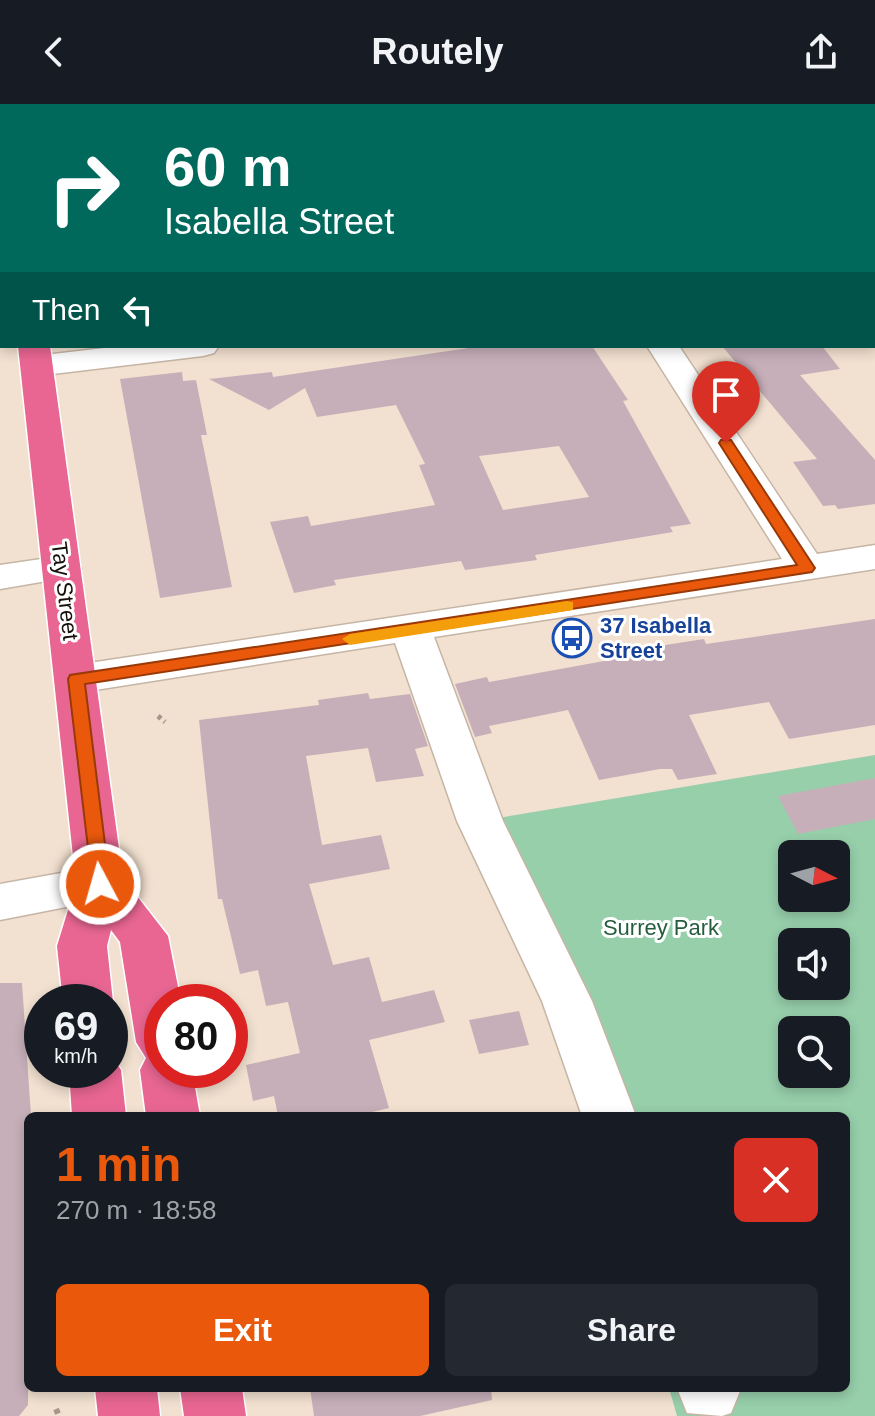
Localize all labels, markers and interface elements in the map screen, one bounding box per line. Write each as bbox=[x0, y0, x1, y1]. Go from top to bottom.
icon: back bbox=[32, 30, 76, 74]
icon: share bbox=[799, 30, 843, 74]
text: Routely bbox=[371, 31, 504, 72]
text: 60 m bbox=[164, 135, 292, 198]
icon: right bbox=[32, 136, 136, 240]
text: Isabella Street bbox=[164, 201, 394, 242]
icon: left bbox=[116, 288, 160, 332]
text: Then bbox=[32, 293, 100, 326]
pin bbox=[692, 361, 760, 443]
icon: arrive bbox=[704, 373, 748, 417]
street label: Tay Street bbox=[47, 540, 83, 642]
place label: 37 Isabella Street bbox=[600, 613, 712, 663]
bus stop icon: 37 Isabella Street bbox=[551, 617, 593, 659]
north arrow bbox=[778, 840, 850, 912]
map controls bbox=[778, 840, 850, 1088]
position arrow bbox=[58, 842, 142, 926]
park label: Surrey Park bbox=[603, 915, 720, 940]
button: sound bbox=[778, 928, 850, 1000]
speed limit sign: 80 bbox=[144, 984, 248, 1088]
text: 69 bbox=[54, 1004, 98, 1048]
button: search bbox=[778, 1016, 850, 1088]
text: km/h bbox=[54, 1045, 98, 1067]
text: 1 min bbox=[56, 1138, 181, 1191]
button: close bbox=[734, 1138, 818, 1222]
text: 270 m · 18:58 bbox=[56, 1195, 216, 1225]
button: Exit bbox=[56, 1284, 429, 1376]
button: Share bbox=[445, 1284, 818, 1376]

